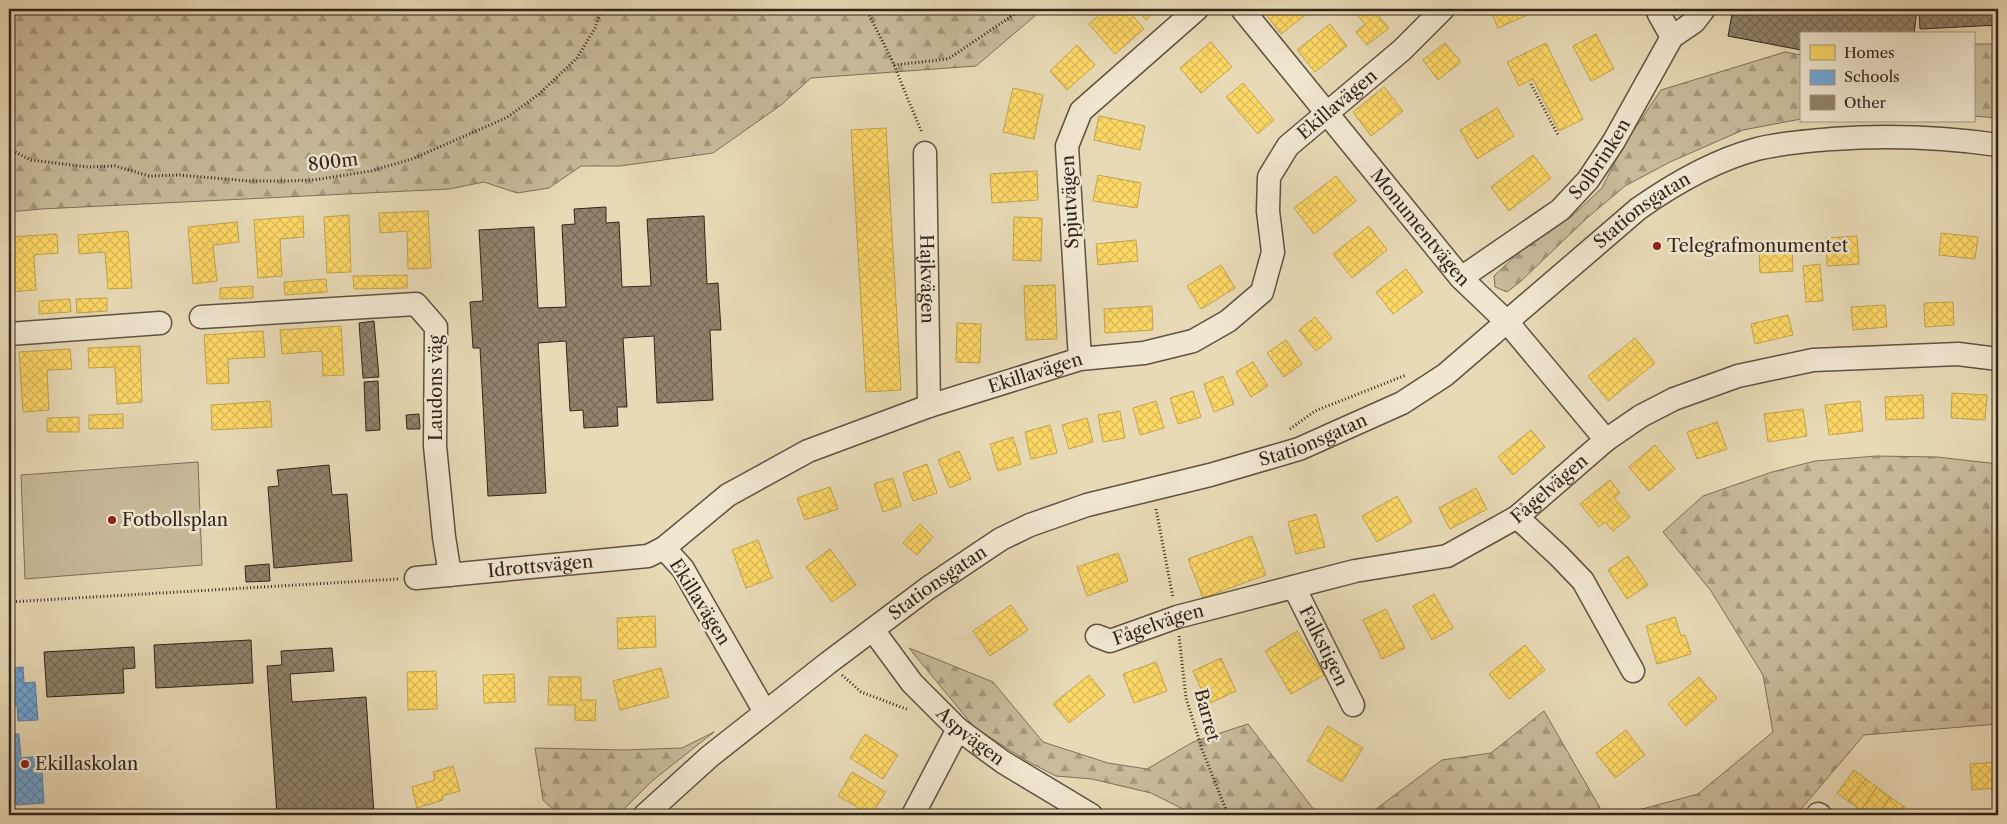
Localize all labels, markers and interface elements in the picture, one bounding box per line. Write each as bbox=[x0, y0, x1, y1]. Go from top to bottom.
legend bbox=[1800, 32, 1974, 122]
text: Homes bbox=[1844, 43, 1895, 62]
street label: Ekillavägen bbox=[1293, 65, 1382, 144]
text: Schools bbox=[1844, 67, 1900, 86]
text: Other bbox=[1844, 93, 1887, 112]
street label: Solbrinken bbox=[1564, 115, 1635, 204]
street label: 800m bbox=[307, 148, 360, 176]
street label: Spjutvägen bbox=[1057, 155, 1083, 249]
street label: Monumentvägen bbox=[1366, 164, 1474, 291]
street label: Stationsgatan bbox=[1589, 168, 1694, 253]
street label: Hajkvägen bbox=[915, 234, 939, 324]
place label: Telegrafmonumentet bbox=[1667, 235, 1849, 257]
marker: Telegrafmonumentet bbox=[1651, 240, 1663, 252]
street label: Laudons väg bbox=[425, 335, 447, 441]
street label: Ekillavägen bbox=[985, 348, 1085, 398]
street label: Stationsgatan bbox=[1256, 409, 1371, 471]
street label: Fågelvägen bbox=[1506, 450, 1592, 528]
place label: Fotbollsplan bbox=[122, 509, 228, 531]
marker: Fotbollsplan bbox=[106, 514, 118, 526]
street label: Stationsgatan bbox=[884, 541, 991, 625]
street label: Idrottsvägen bbox=[487, 550, 594, 582]
street label: Ekillavägen bbox=[665, 555, 735, 649]
street label: Fågelvägen bbox=[1110, 600, 1206, 650]
street label: Falkstigen bbox=[1294, 602, 1353, 690]
street label: Barret bbox=[1189, 686, 1225, 744]
street label: Aspvägen bbox=[931, 702, 1009, 770]
place label: Ekillaskolan bbox=[35, 753, 138, 775]
marker: Ekillaskolan bbox=[19, 758, 31, 770]

